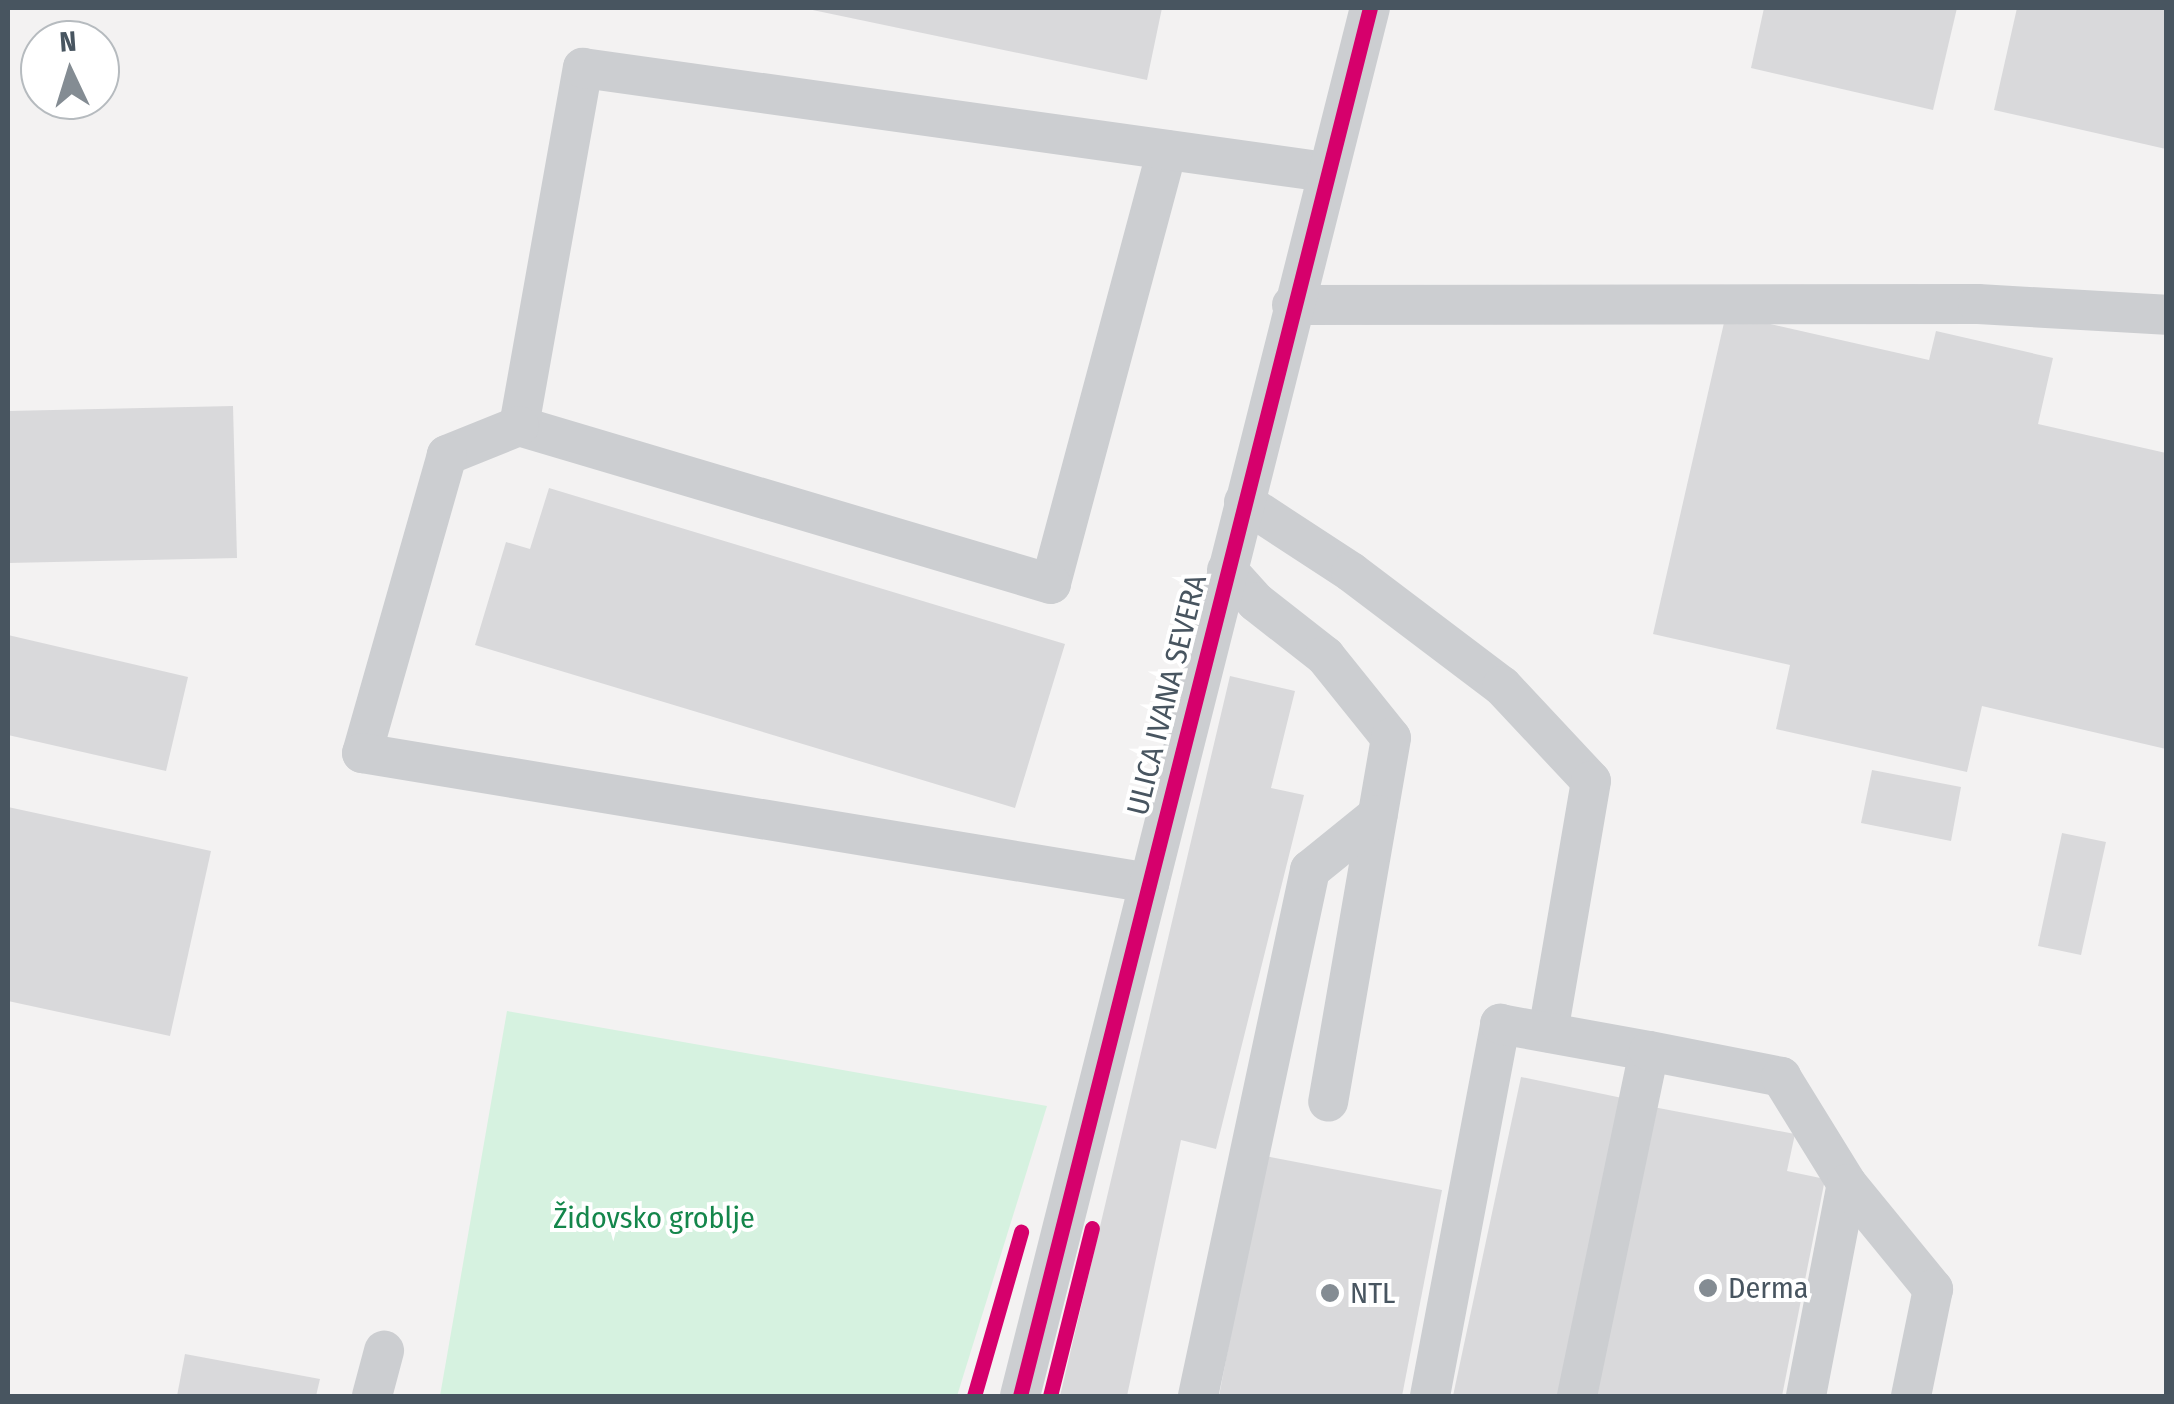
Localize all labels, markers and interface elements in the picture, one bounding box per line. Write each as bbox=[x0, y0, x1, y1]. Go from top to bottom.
north arrow bbox=[20, 20, 120, 120]
text: N bbox=[58, 25, 78, 59]
street label: ULICA IVANA SEVERA bbox=[1120, 571, 1214, 819]
park label: Židovsko groblje bbox=[553, 1200, 755, 1236]
place label: Derma bbox=[1728, 1270, 1808, 1306]
place label: NTL bbox=[1350, 1275, 1395, 1311]
marker: Derma bbox=[1697, 1277, 1719, 1299]
marker: NTL bbox=[1319, 1282, 1341, 1304]

